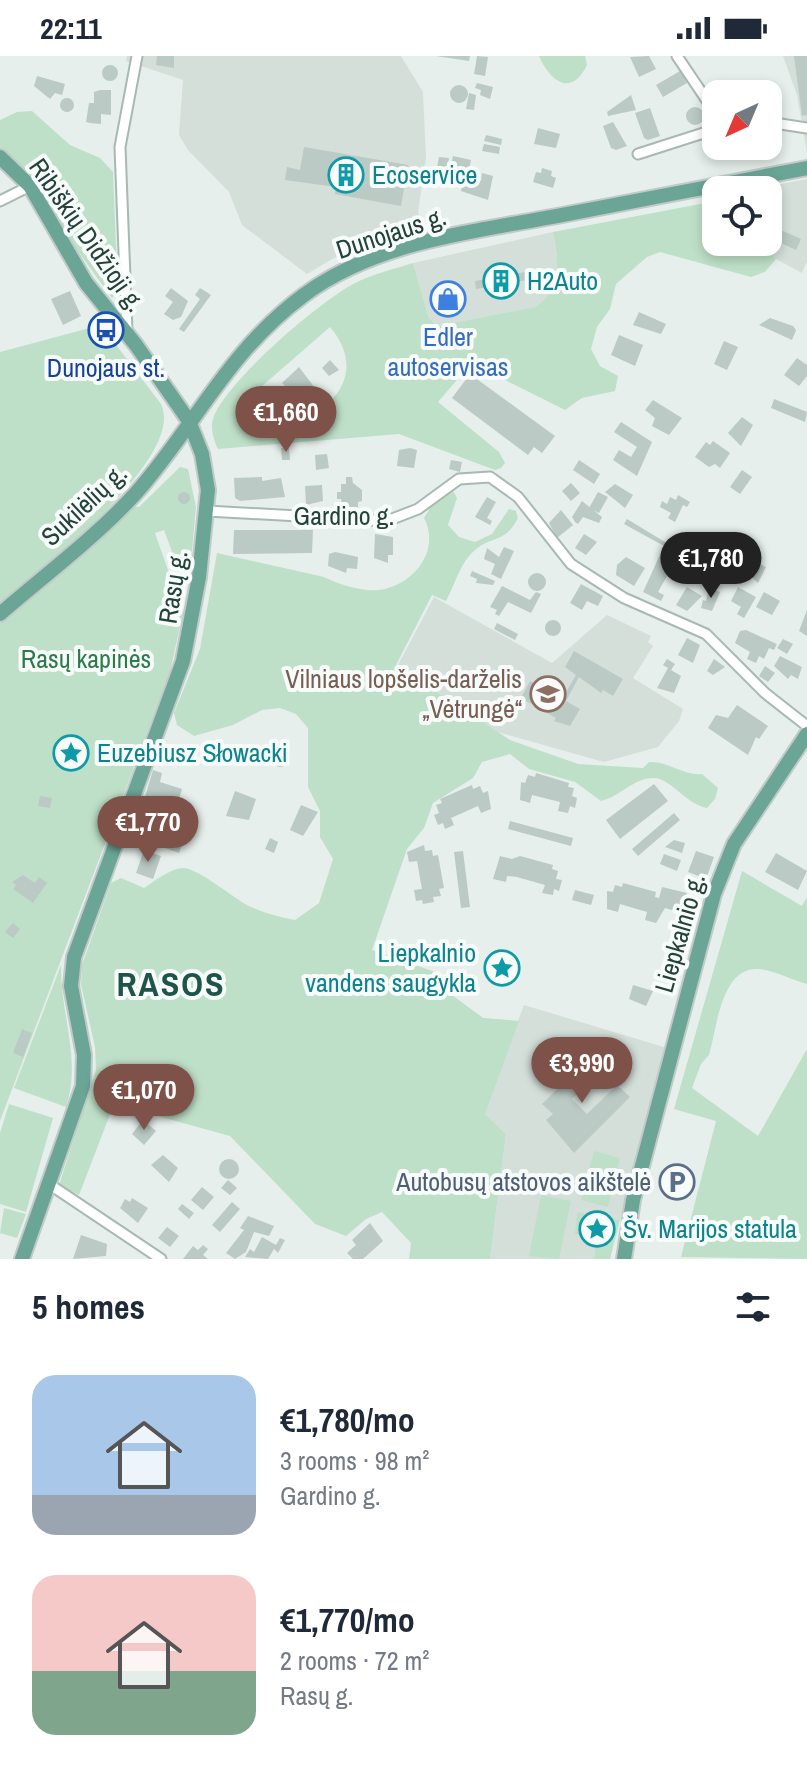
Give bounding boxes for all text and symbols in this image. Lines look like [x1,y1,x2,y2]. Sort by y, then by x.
text: 22:11 [40,8,102,48]
north arrow [702,80,782,160]
map controls [702,80,782,256]
street label: Ribiškių Didžioji g. [21,151,153,319]
building icon: Ecoservice [327,156,365,194]
place label: Ecoservice [372,157,477,192]
button: locate [702,176,782,256]
street label: Dunojaus g. [331,198,450,267]
building icon: H2Auto [482,262,520,300]
place label: H2Auto [527,263,598,298]
shop icon: Edler autoservisas [429,280,467,318]
bus stop icon: Dunojaus st. [87,311,125,349]
place label: Edler autoservisas [388,319,508,384]
place label: Dunojaus st. [47,350,165,385]
pin: €1,660 [221,386,351,454]
text: €1,660 [253,394,319,429]
street label: Sukilėlių g. [33,456,134,553]
street label: Gardino g. [294,498,394,533]
pin: €1,780 [646,532,776,600]
text: €1,780 [678,540,744,575]
street label: Rasų g. [149,548,196,626]
park label: Rasų kapinės [21,641,151,676]
place label: Vilniaus lopšelis-darželis „Vėtrungė“ [285,661,522,726]
school or university icon: Vilniaus lopšelis-darželis „Vėtrungė“ [529,675,567,713]
place icon: Euzebiusz Słowacki [52,734,90,772]
place label: Euzebiusz Słowacki [97,735,288,770]
pin: €1,770 [83,796,213,864]
text: €1,770 [115,804,181,839]
street label: Liepkalnio g. [646,869,713,996]
place label: Liepkalnio vandens saugykla [305,935,476,1000]
place icon: Liepkalnio vandens saugykla [483,949,521,987]
district label: RASOS [116,961,226,1007]
pin: €3,990 [517,1037,647,1105]
text: €3,990 [549,1045,615,1080]
pin: €1,070 [79,1064,209,1132]
text: €1,070 [111,1072,177,1107]
parking icon: Autobusų atstovos aikštelė [658,1163,696,1201]
place label: Autobusų atstovos aikštelė [395,1164,651,1199]
place icon: Šv. Marijos statula [578,1210,616,1248]
place label: Šv. Marijos statula [623,1211,797,1246]
text: 5 homes [32,1284,145,1330]
icon: filters [731,1285,775,1329]
text: €1,780/mo [280,1397,415,1443]
icon: home [96,1407,192,1503]
text: 3 rooms · 98 m² [280,1443,429,1478]
text: Gardino g. [280,1478,381,1513]
text: €1,770/mo [280,1597,415,1643]
icon: home [96,1607,192,1703]
text: 2 rooms · 72 m² [280,1643,429,1678]
text: Rasų g. [280,1678,353,1713]

